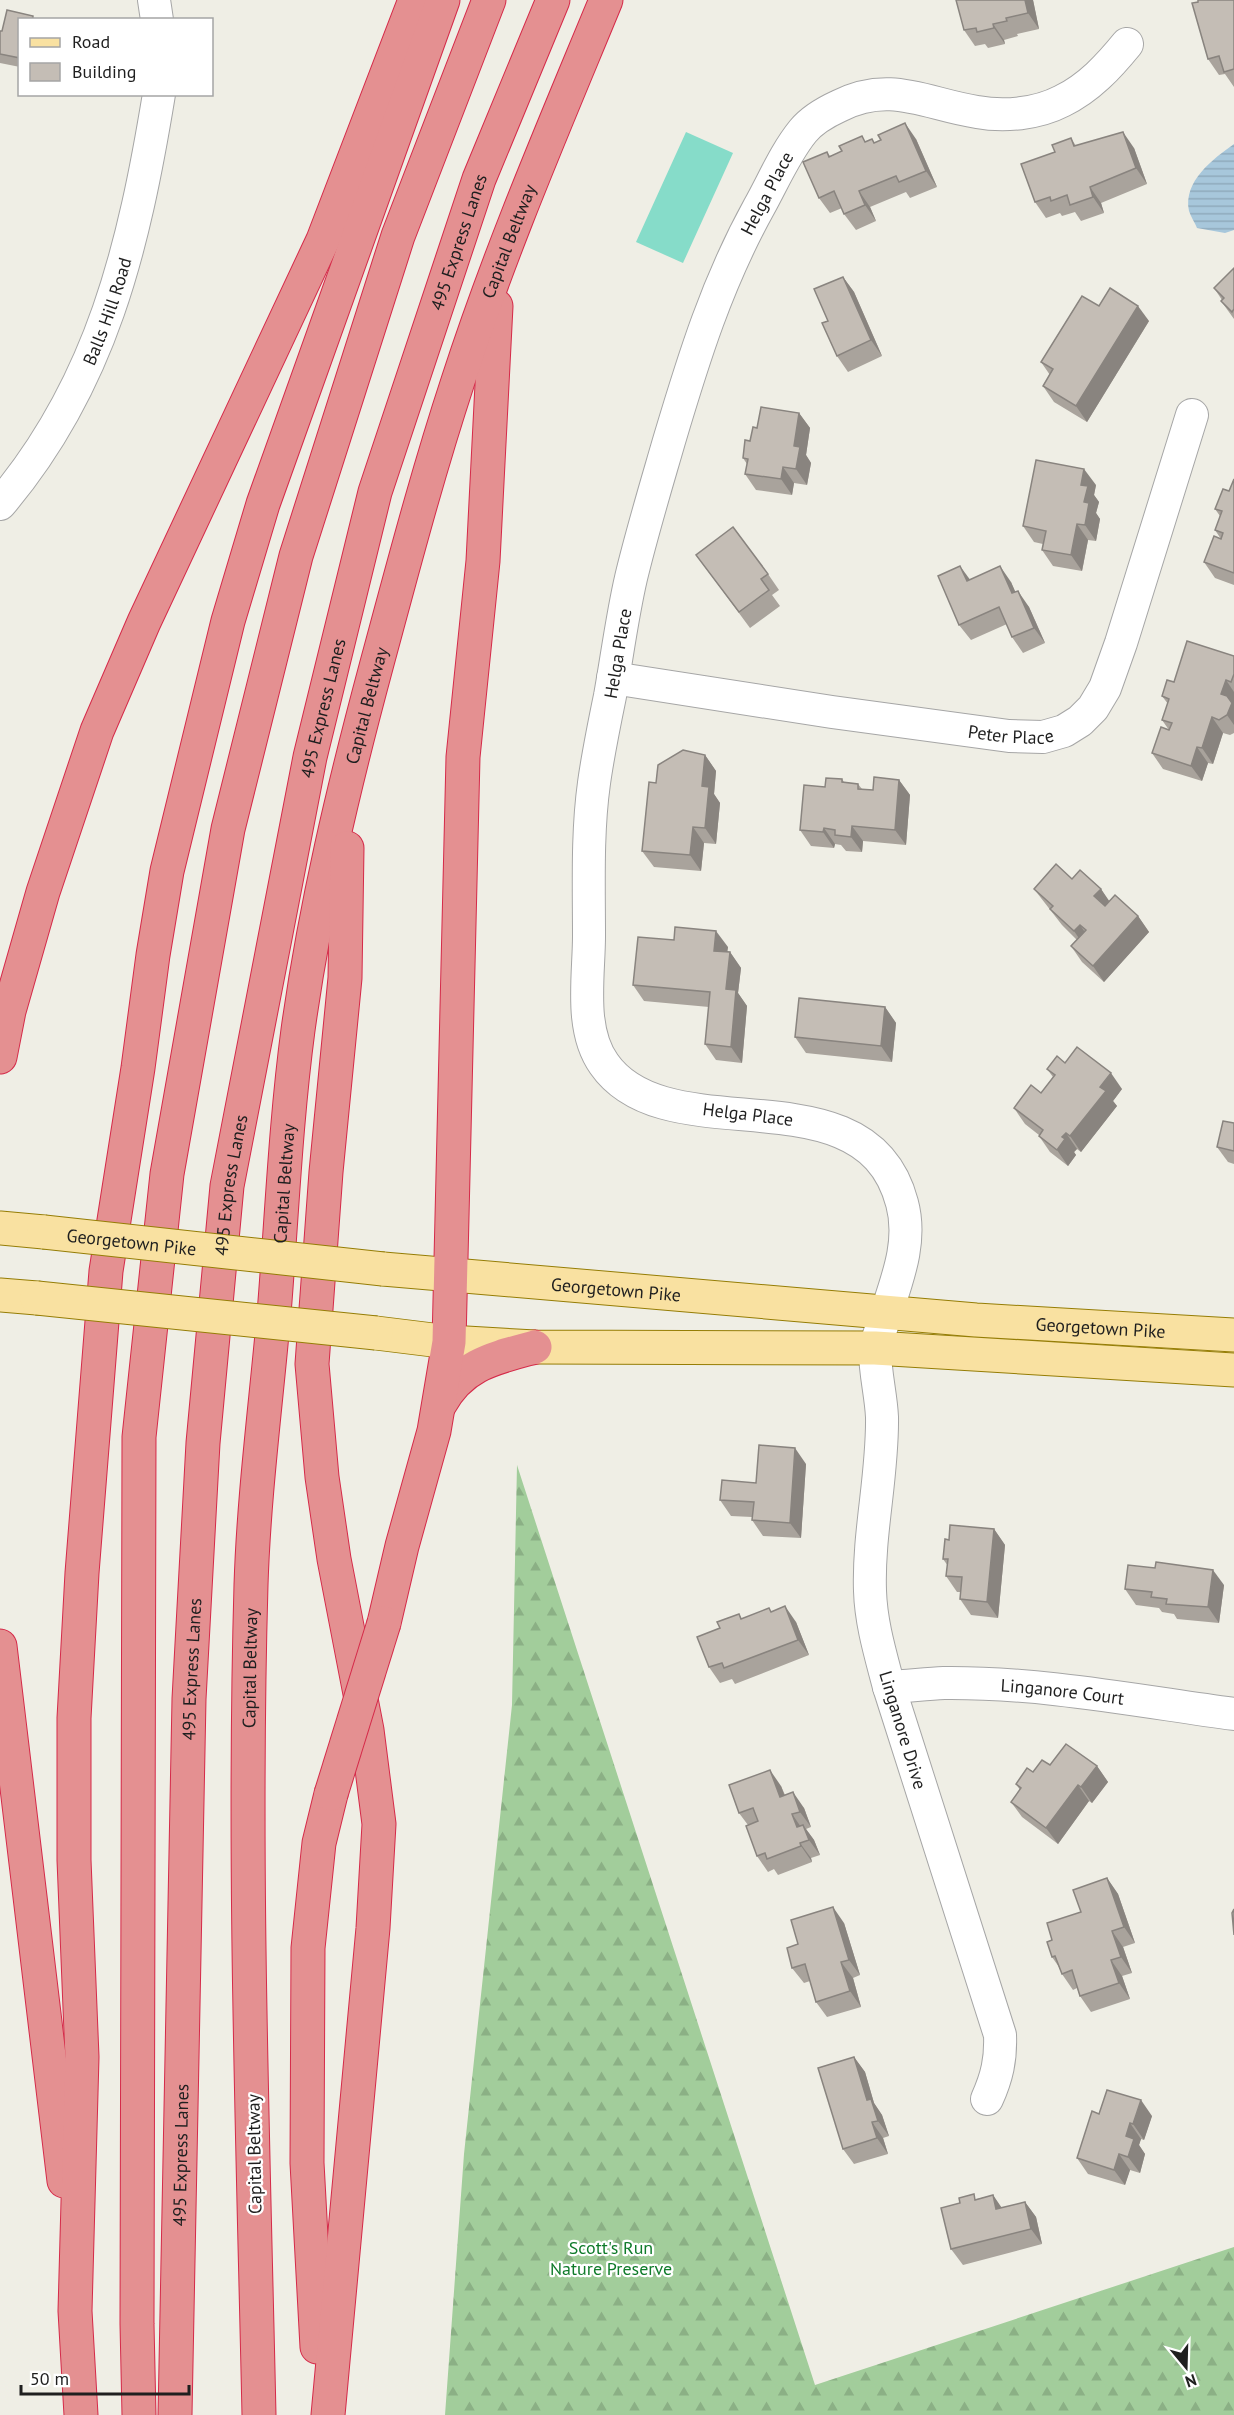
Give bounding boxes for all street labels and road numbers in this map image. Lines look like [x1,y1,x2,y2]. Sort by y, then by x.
street label: Helga Place [735,147,798,239]
street label: 495 Express Lanes [425,170,492,313]
street label: Capital Beltway [476,180,541,301]
street label: Balls Hill Road [77,255,136,369]
street label: Helga Place [598,606,636,700]
street label: 495 Express Lanes [295,636,350,780]
street label: Capital Beltway [340,644,393,766]
street label: Peter Place [967,719,1056,749]
street label: Helga Place [701,1097,795,1131]
street label: 495 Express Lanes [209,1112,252,1257]
street label: Capital Beltway [268,1122,299,1244]
street label: Georgetown Pike [65,1223,197,1260]
street label: Georgetown Pike [550,1272,682,1306]
street label: Georgetown Pike [1035,1312,1166,1343]
street label: 495 Express Lanes [177,1597,206,1741]
street label: Capital Beltway [237,1607,262,1728]
street label: Linganore Drive [874,1668,932,1792]
street label: Linganore Court [1000,1673,1126,1709]
street label: 495 Express Lanes [167,2084,193,2227]
street label: Capital Beltway [241,2093,267,2214]

